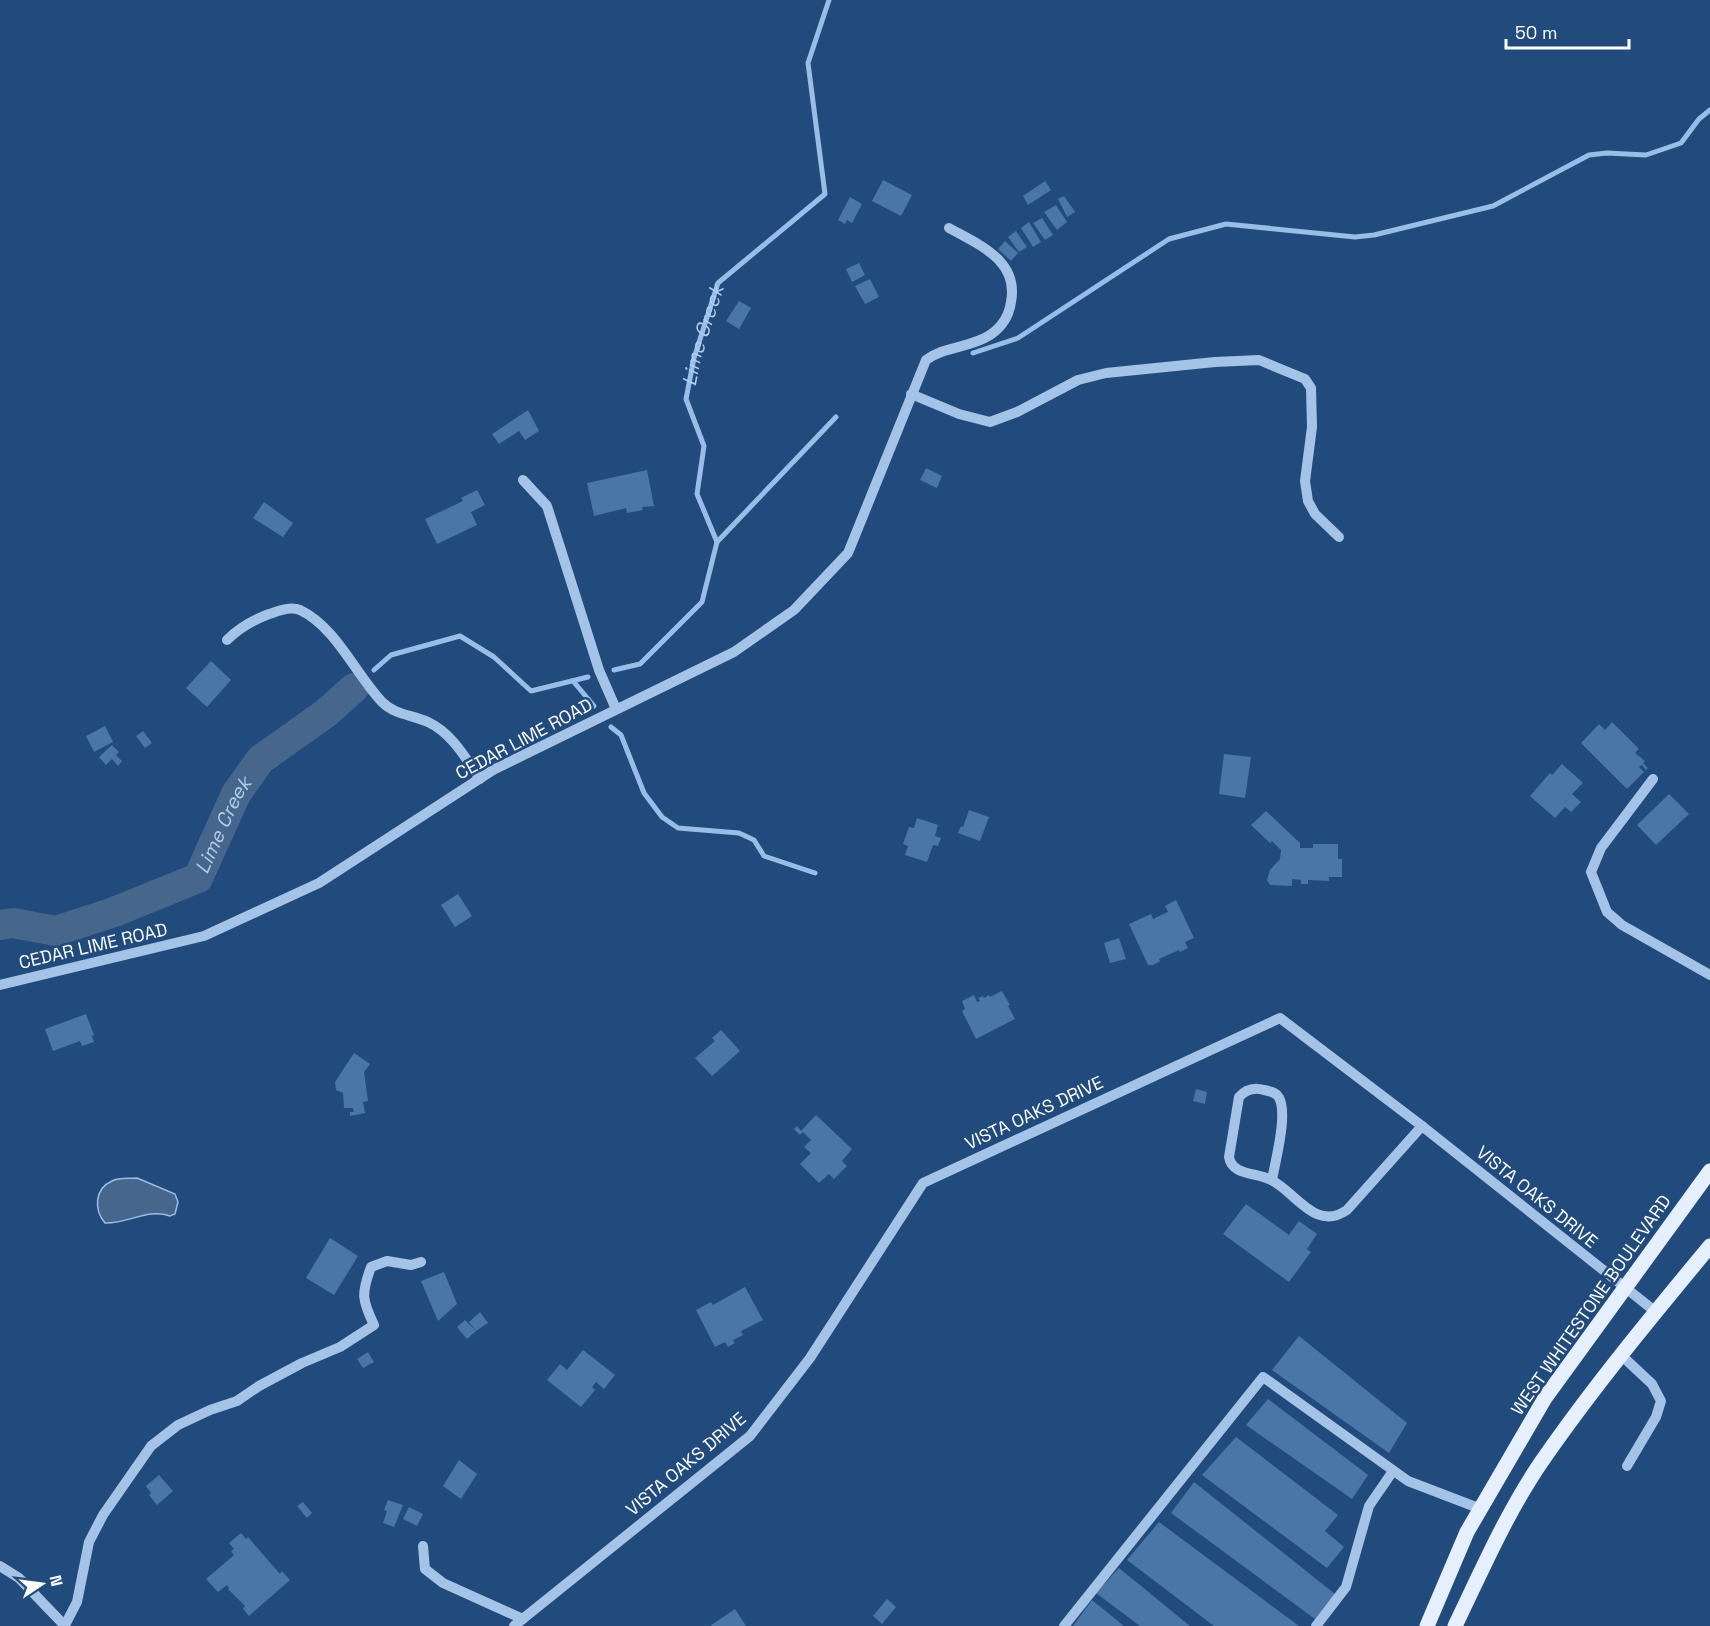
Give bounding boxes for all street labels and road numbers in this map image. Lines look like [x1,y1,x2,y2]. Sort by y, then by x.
street label: CEDAR LIME ROAD [451,693,596,784]
street label: CEDAR LIME ROAD [16,917,169,974]
street label: VISTA OAKS DRIVE [961,1070,1106,1155]
street label: VISTA OAKS DRIVE [1472,1141,1603,1253]
street label: WEST WHITESTONE BOULEVARD [1506,1190,1676,1419]
street label: VISTA OAKS DRIVE [621,1407,750,1521]

